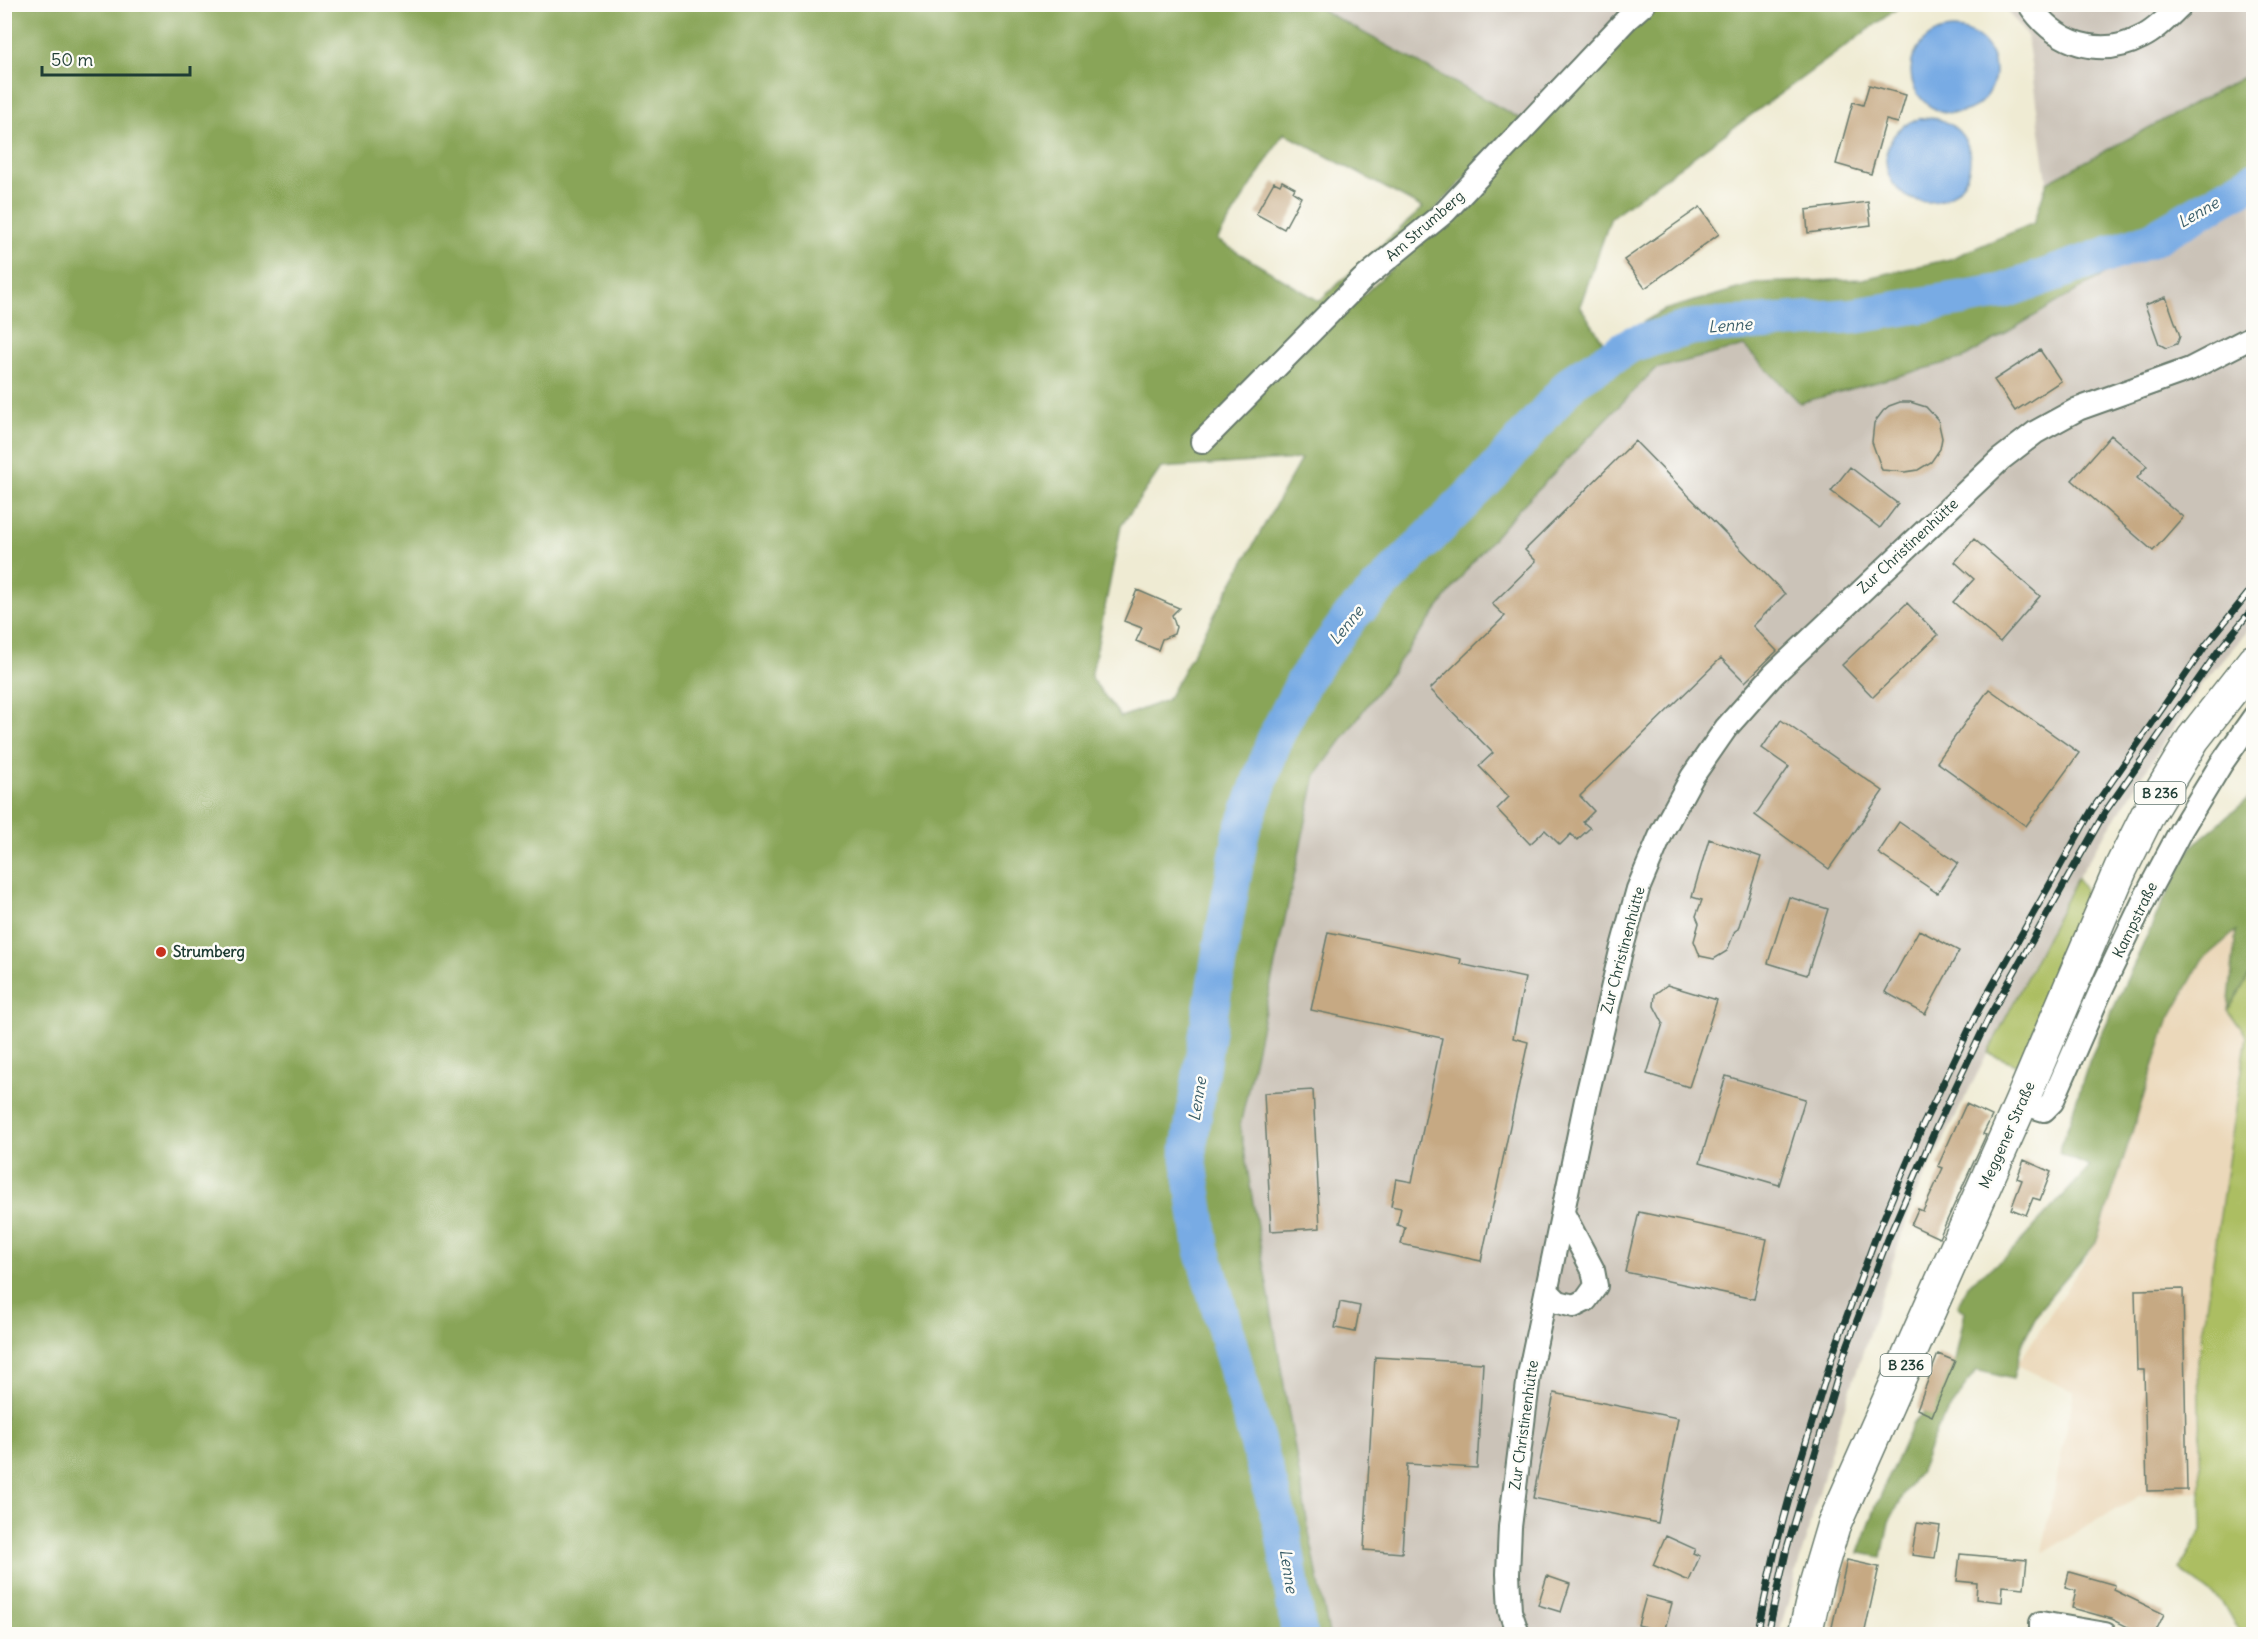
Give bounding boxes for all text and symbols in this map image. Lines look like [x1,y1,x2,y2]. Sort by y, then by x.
scale bar [42,39,190,77]
text: 50 m [51,48,93,71]
street label: Am Strumberg [1381,186,1468,265]
water label: Lenne [2174,192,2223,232]
water label: Lenne [1707,313,1754,337]
street label: Zur Christinenhütte [1853,494,1962,597]
water label: Lenne [1324,601,1368,648]
road number: B 236 [2134,782,2186,804]
street label: Kampstraße [2108,879,2161,961]
street label: Zur Christinenhütte [1596,884,1649,1015]
place label: Strumberg [173,942,245,962]
marker: Strumberg [154,945,168,959]
water label: Lenne [1184,1074,1211,1122]
street label: Meggener Straße [1974,1078,2039,1191]
road number: B 236 [1880,1354,1932,1376]
street label: Zur Christinenhütte [1505,1359,1542,1491]
water label: Lenne [1276,1548,1303,1596]

